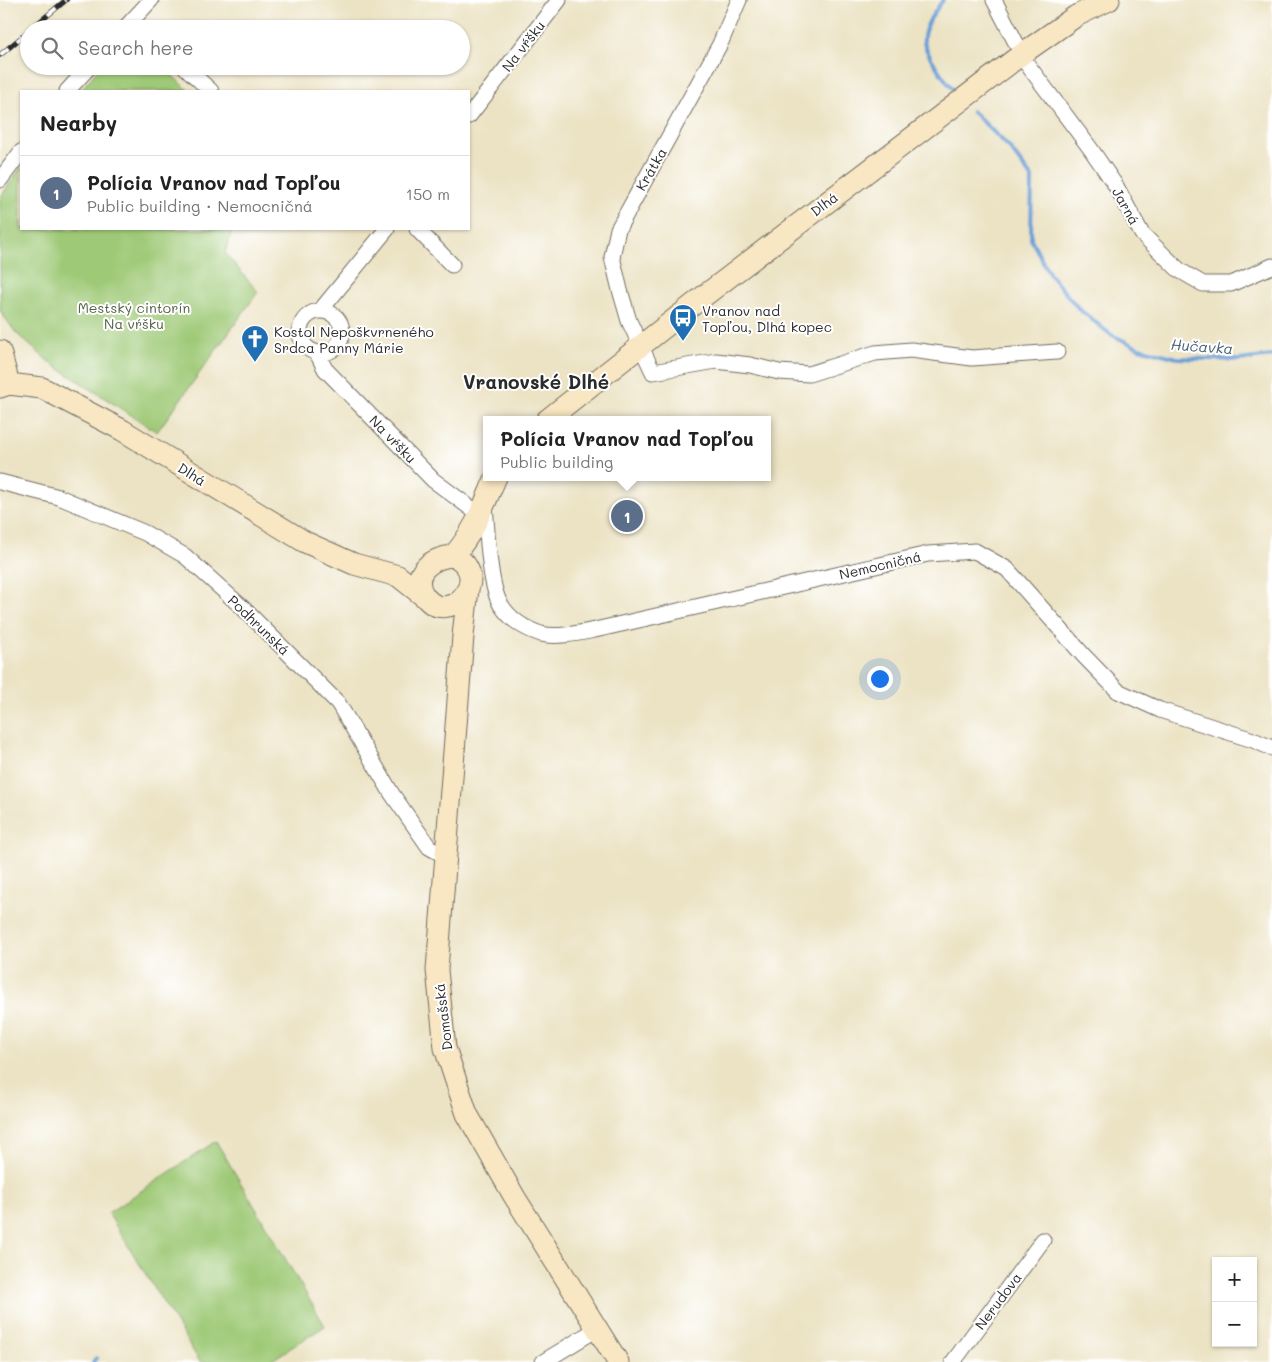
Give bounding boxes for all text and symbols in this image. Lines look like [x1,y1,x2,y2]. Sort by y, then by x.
street label: Na vŕšku [497,17,549,75]
search box [20,20,470,75]
icon: search [38,34,66,62]
text: Search here [78,35,194,60]
text: Nearby [40,109,117,136]
street label: Krátka [631,144,671,194]
text: Polícia Vranov nad Topľou [87,170,341,195]
text: 1 [52,183,60,204]
text: 150 m [406,183,450,204]
street label: Jarná [1108,184,1144,228]
street label: Dlhá [806,187,842,221]
text: Public building · Nemocničná [87,195,313,216]
park label: Mestský cintorín Na vŕšku [78,298,190,333]
place label: Vranov nad Topľou, Dlhá kopec [702,301,832,336]
bus stop icon: Vranov nad Topľou, Dlhá kopec [668,303,698,342]
place label: Kostol Nepoškvrneného Srdca Panny Márie [274,322,434,357]
church icon: Kostol Nepoškvrneného Srdca Panny Márie [240,324,270,363]
water label: Hučavka [1170,334,1234,358]
district label: Vranovské Dlhé [463,369,609,394]
street label: Na vŕšku [365,411,421,467]
popup [483,416,771,481]
text: Polícia Vranov nad Topľou [500,426,754,451]
text: Public building [500,451,613,472]
street label: Dlhá [174,458,210,490]
pin: 1 [611,497,643,535]
street label: Nemocničná [837,546,923,584]
street label: Podhrunská [224,591,294,659]
your location [867,666,893,692]
street label: Domašská [429,982,457,1052]
map controls [1212,1257,1257,1347]
button: + [1212,1257,1257,1302]
street label: Nerudova [970,1269,1026,1333]
button: − [1212,1302,1257,1347]

